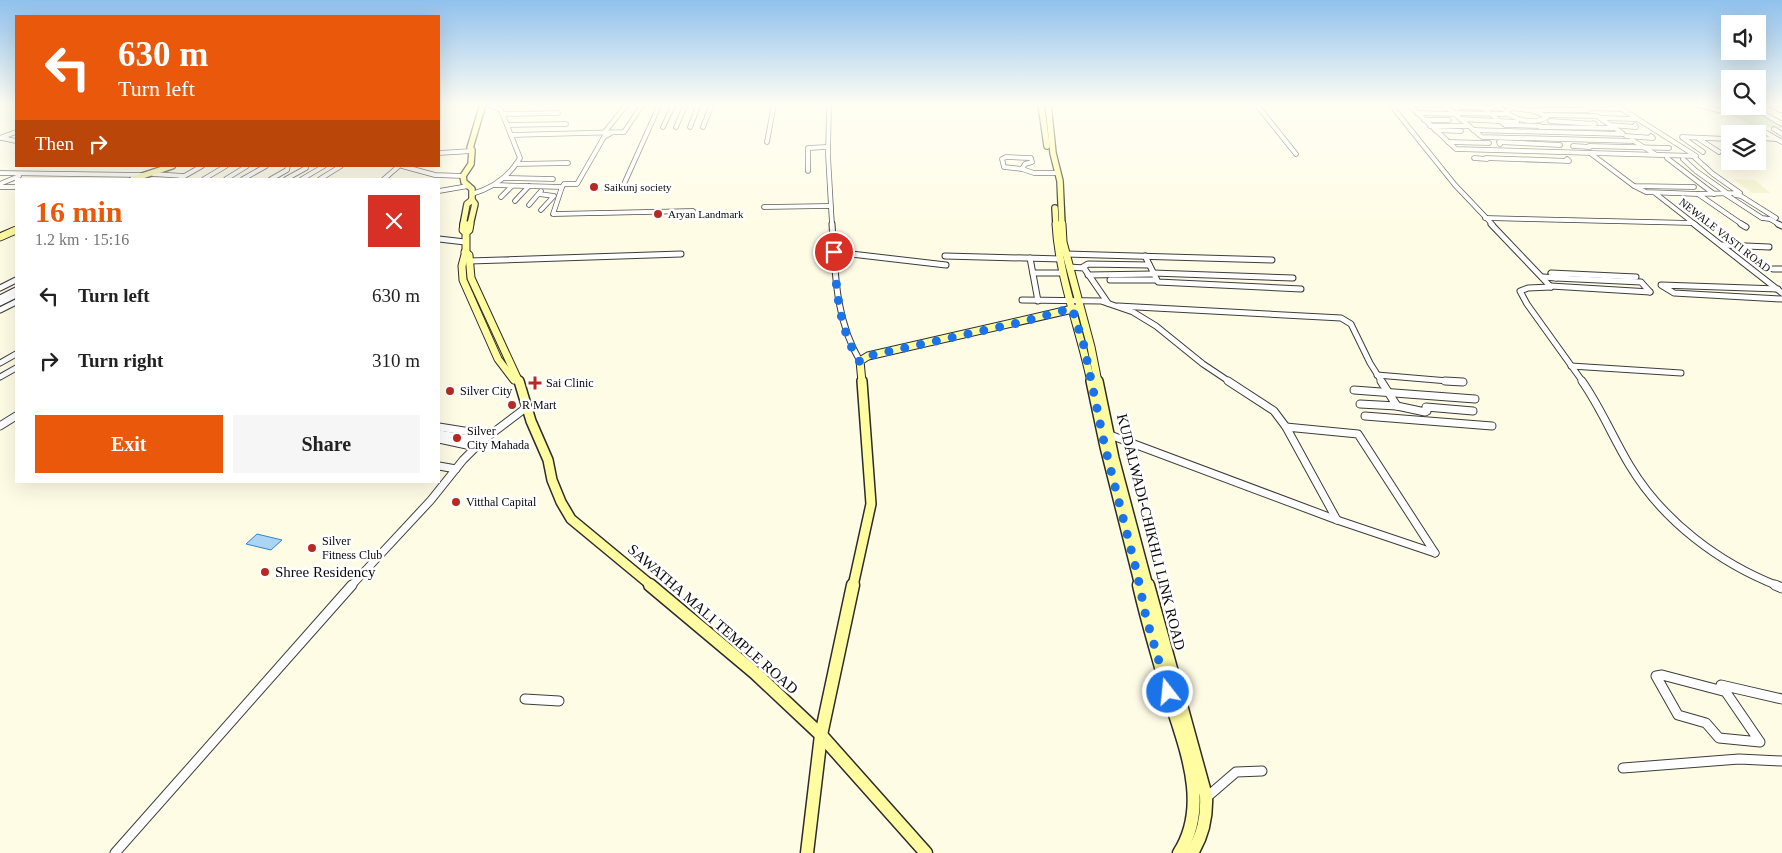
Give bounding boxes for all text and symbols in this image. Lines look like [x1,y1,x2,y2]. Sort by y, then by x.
map controls [1721,15,1766,170]
button: sound [1721,15,1766,60]
icon: left [35,35,100,100]
text: 630 m [118,35,208,74]
button: search [1721,70,1766,115]
text: Turn left [118,76,195,101]
button: layers [1721,125,1766,170]
icon: right [84,130,112,158]
text: Then [35,133,74,154]
marker: Saikunj society [588,181,600,193]
place label: Saikunj society [604,181,672,193]
text: 16 min [35,195,123,228]
button: close [368,195,420,247]
street label: NEWALE VASTI ROAD [1677,196,1773,274]
marker: Aryan Landmark [652,208,664,220]
place label: Aryan Landmark [668,208,744,220]
text: 1.2 km · 15:16 [35,231,129,248]
pin [813,231,855,273]
icon: arrive [820,238,848,266]
icon: left [35,282,63,310]
text: Turn left [78,285,150,306]
text: 630 m [372,285,420,306]
icon: right [35,347,63,375]
text: Turn right [78,350,163,371]
text: 310 m [372,350,420,371]
marker: Sai Clinic [528,376,542,390]
place label: Sai Clinic [546,376,594,390]
place label: Silver City [460,384,512,398]
marker: Silver City [444,385,456,397]
place label: R Mart [522,398,557,412]
marker: R Mart [506,399,518,411]
street label: KUDALWADI-CHIKHLI LINK ROAD [1114,412,1188,652]
button: Exit [35,415,223,473]
button: Share [233,415,420,473]
place label: Silver City Mahada [467,424,530,452]
marker: Silver City Mahada [451,432,463,444]
place label: Vitthal Capital [466,495,537,509]
marker: Vitthal Capital [450,496,462,508]
place label: Silver Fitness Club [322,534,382,562]
street label: SAWATHA MALI TEMPLE ROAD [625,541,801,697]
marker: Silver Fitness Club [306,542,318,554]
place label: Shree Residency [275,564,376,580]
marker: Shree Residency [259,566,271,578]
position arrow [1141,665,1193,717]

